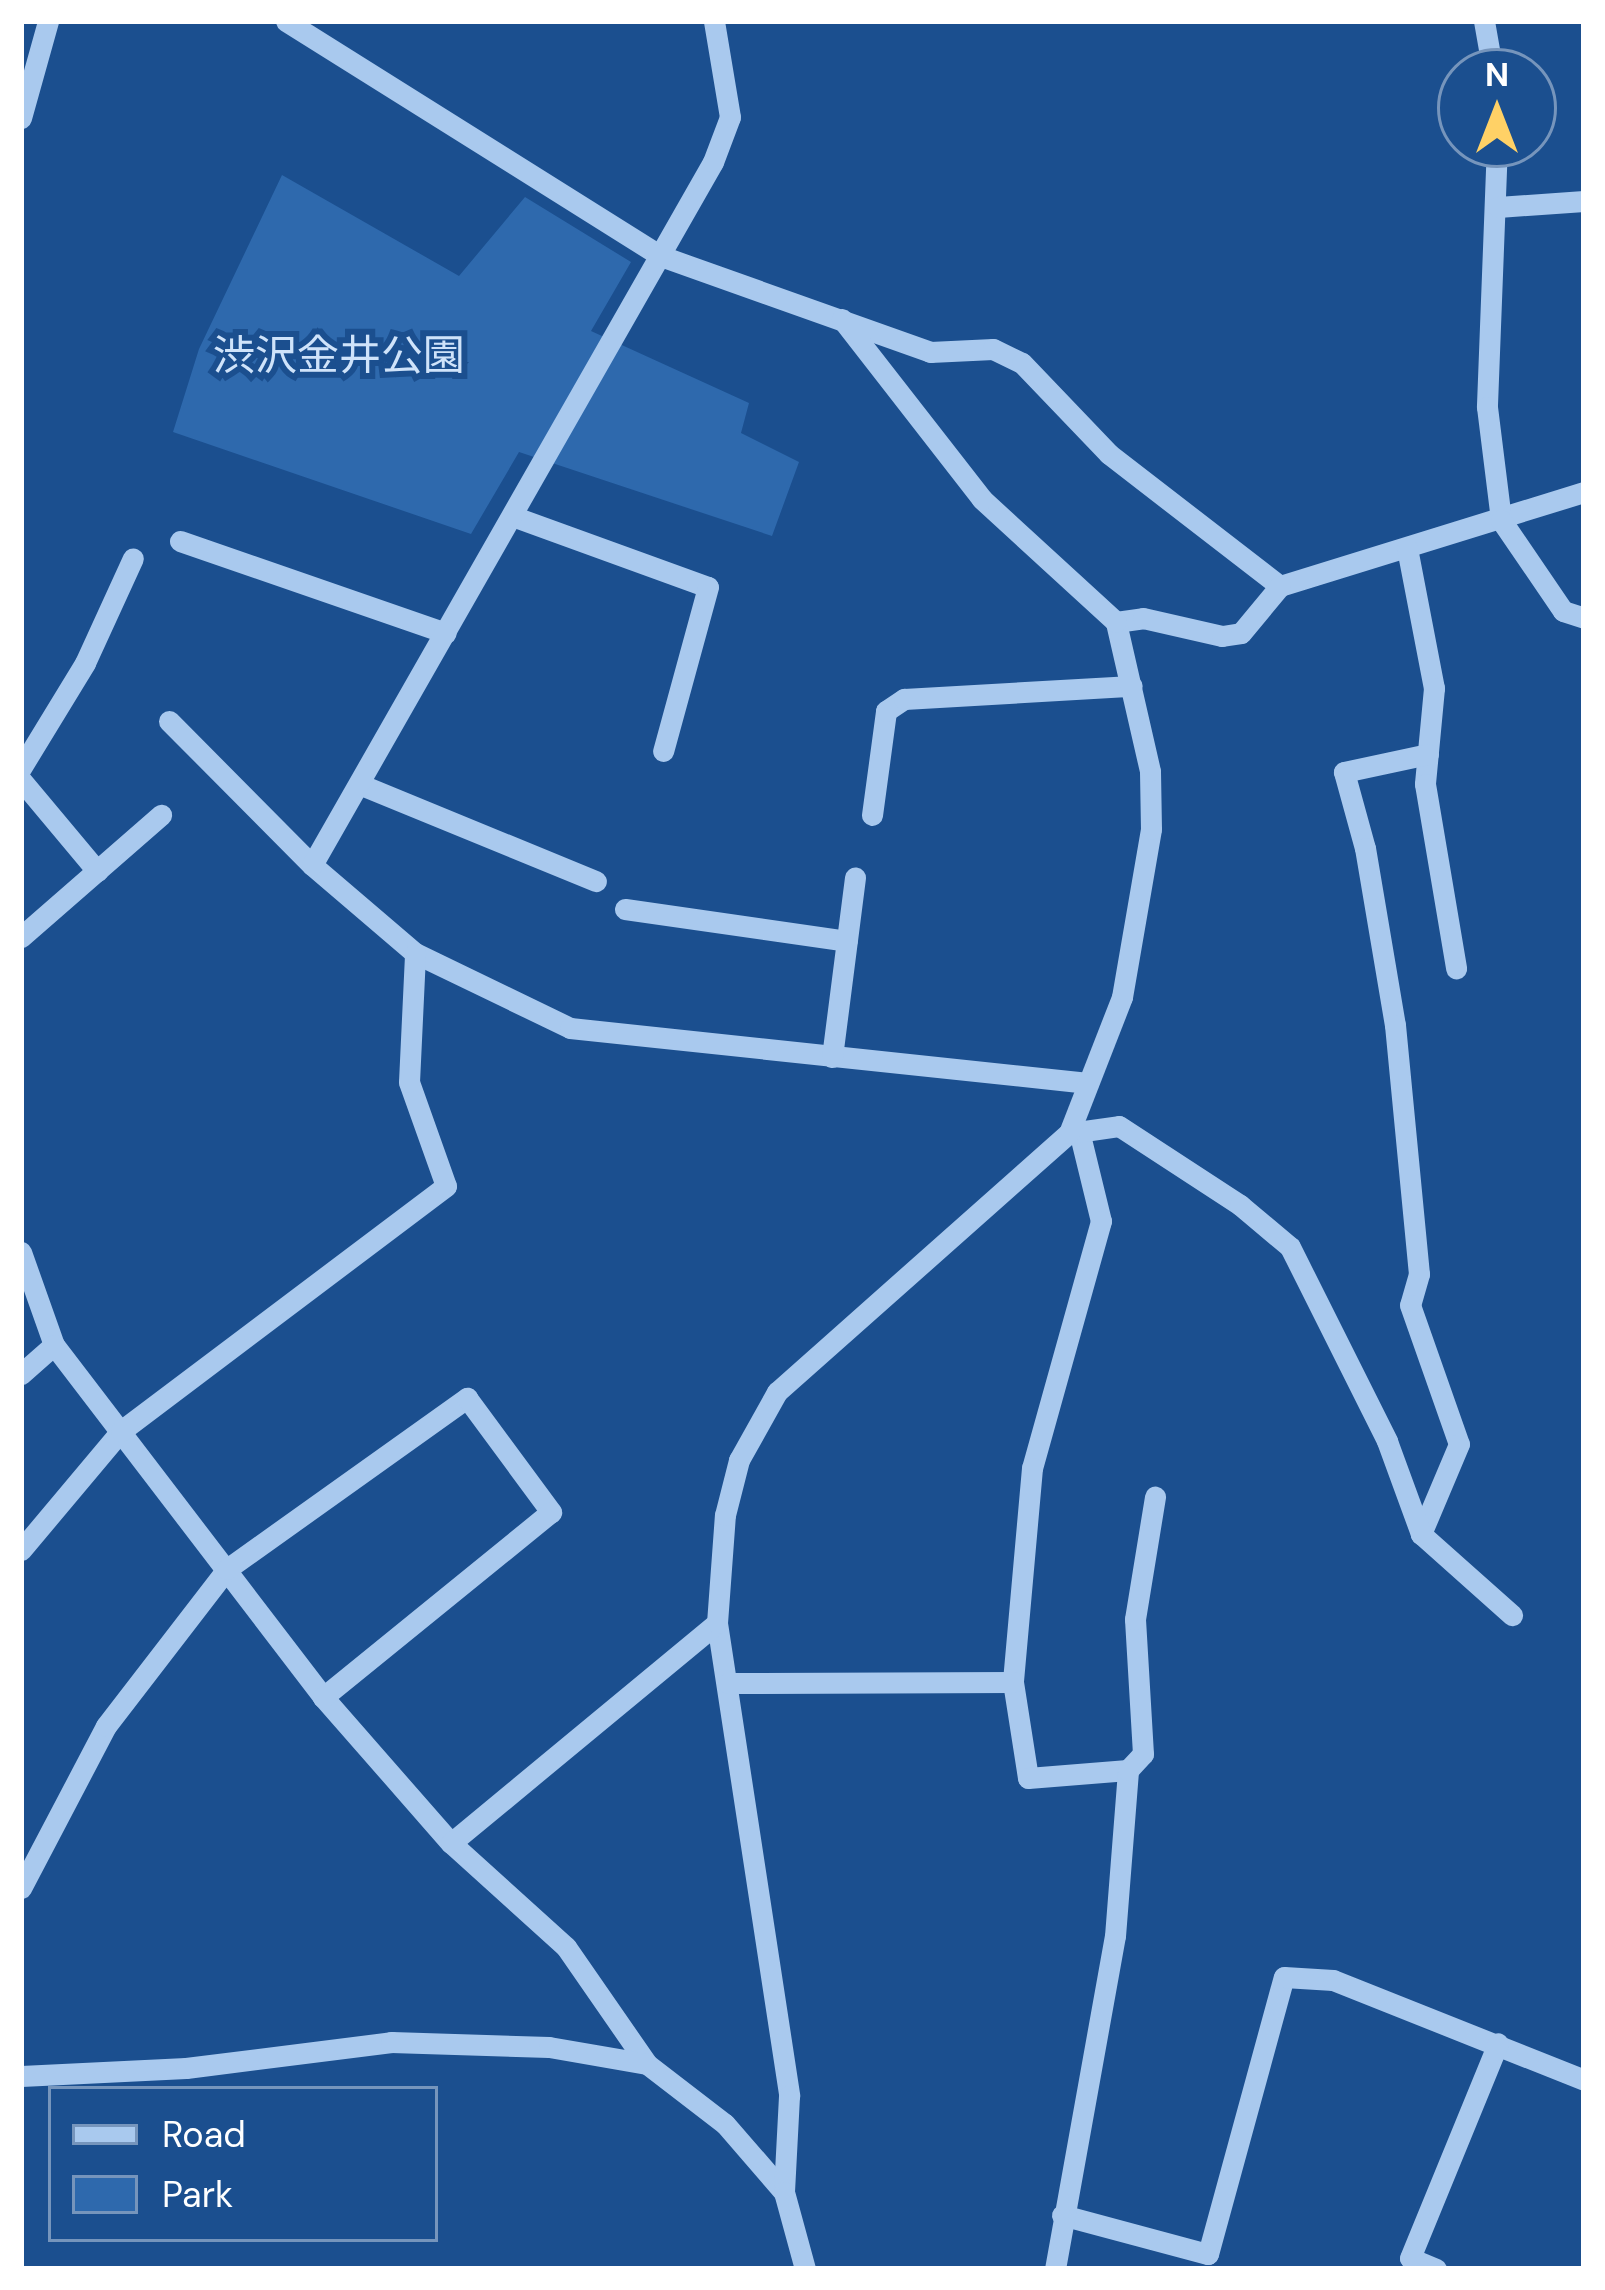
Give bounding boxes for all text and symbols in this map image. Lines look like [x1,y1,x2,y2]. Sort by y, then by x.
north arrow [1437,48,1557,168]
text: N [1485,53,1509,96]
park label: 渋沢金井公園 [213,331,465,381]
legend [48,2086,438,2242]
text: Road [162,2111,246,2158]
text: Park [162,2171,233,2218]

